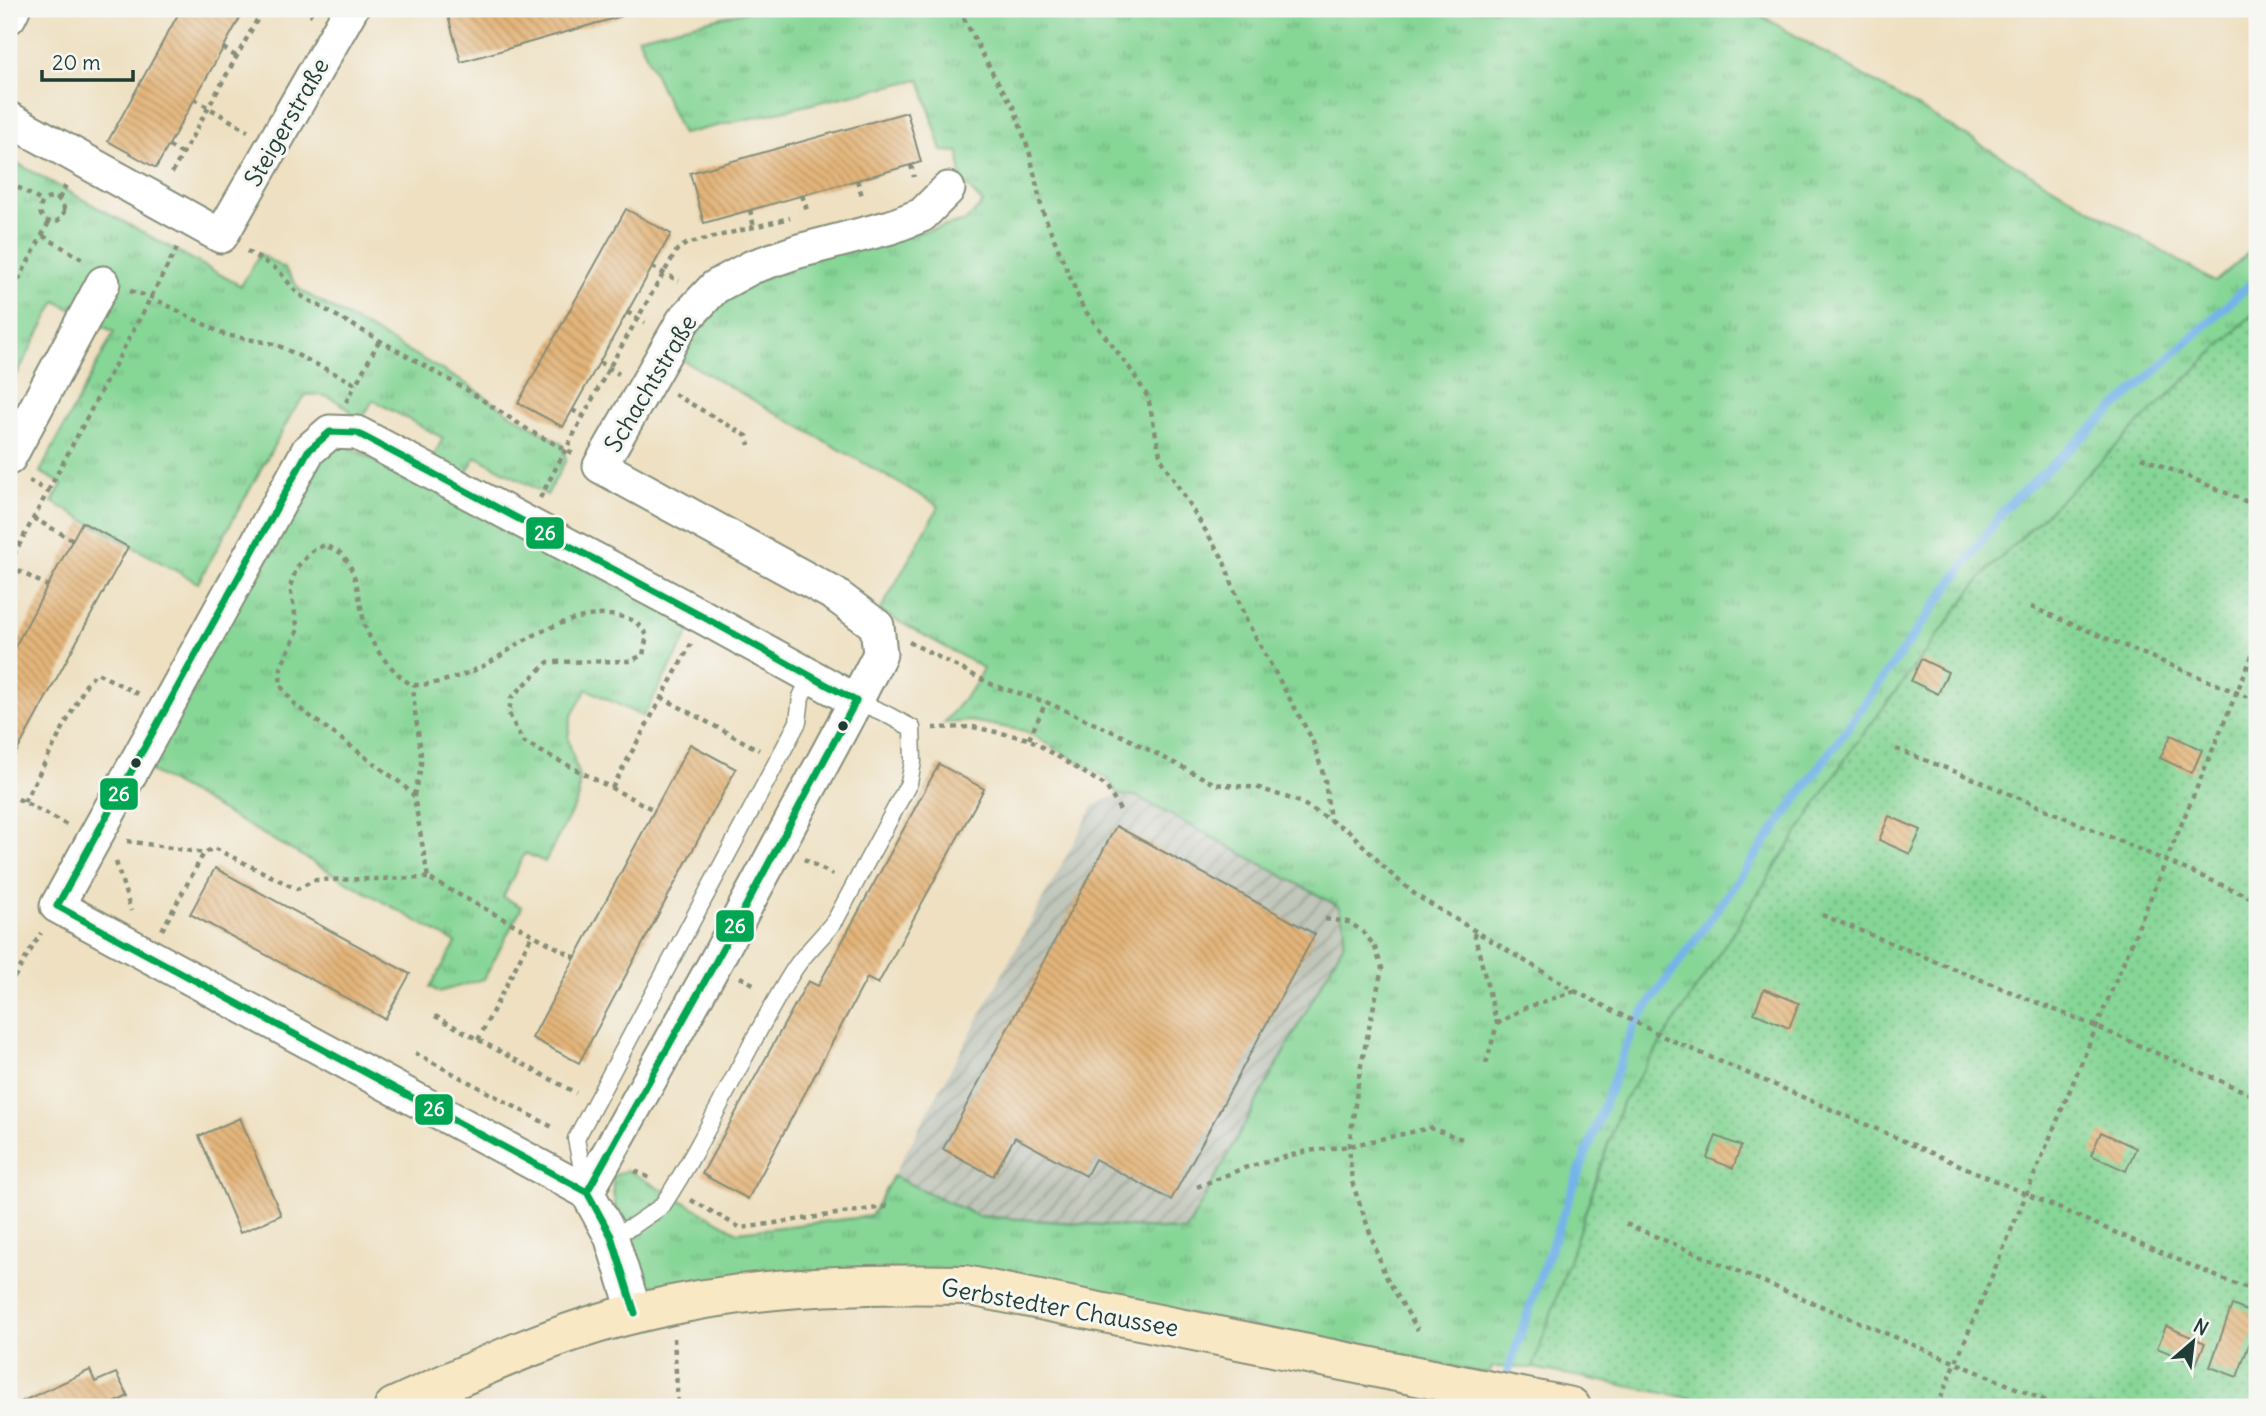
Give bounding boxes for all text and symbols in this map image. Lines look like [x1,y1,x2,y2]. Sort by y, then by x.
scale bar [42,38,133,82]
text: 20 m [52,49,101,76]
street label: Steigerstraße [237,52,335,192]
street label: Schachtstraße [597,309,703,457]
line badge: 26 [525,516,565,550]
text: 26 [534,521,556,545]
unlabelled marker [836,719,850,733]
unlabelled marker [129,756,143,770]
line badge: 26 [99,777,139,811]
text: 26 [108,782,130,806]
line badge: 26 [715,909,755,943]
text: 26 [724,914,746,938]
line badge: 26 [414,1093,454,1126]
text: 26 [423,1097,445,1121]
street label: Gerbstedter Chaussee [939,1271,1181,1343]
north arrow [2158,1308,2228,1378]
text: N [2190,1313,2212,1341]

